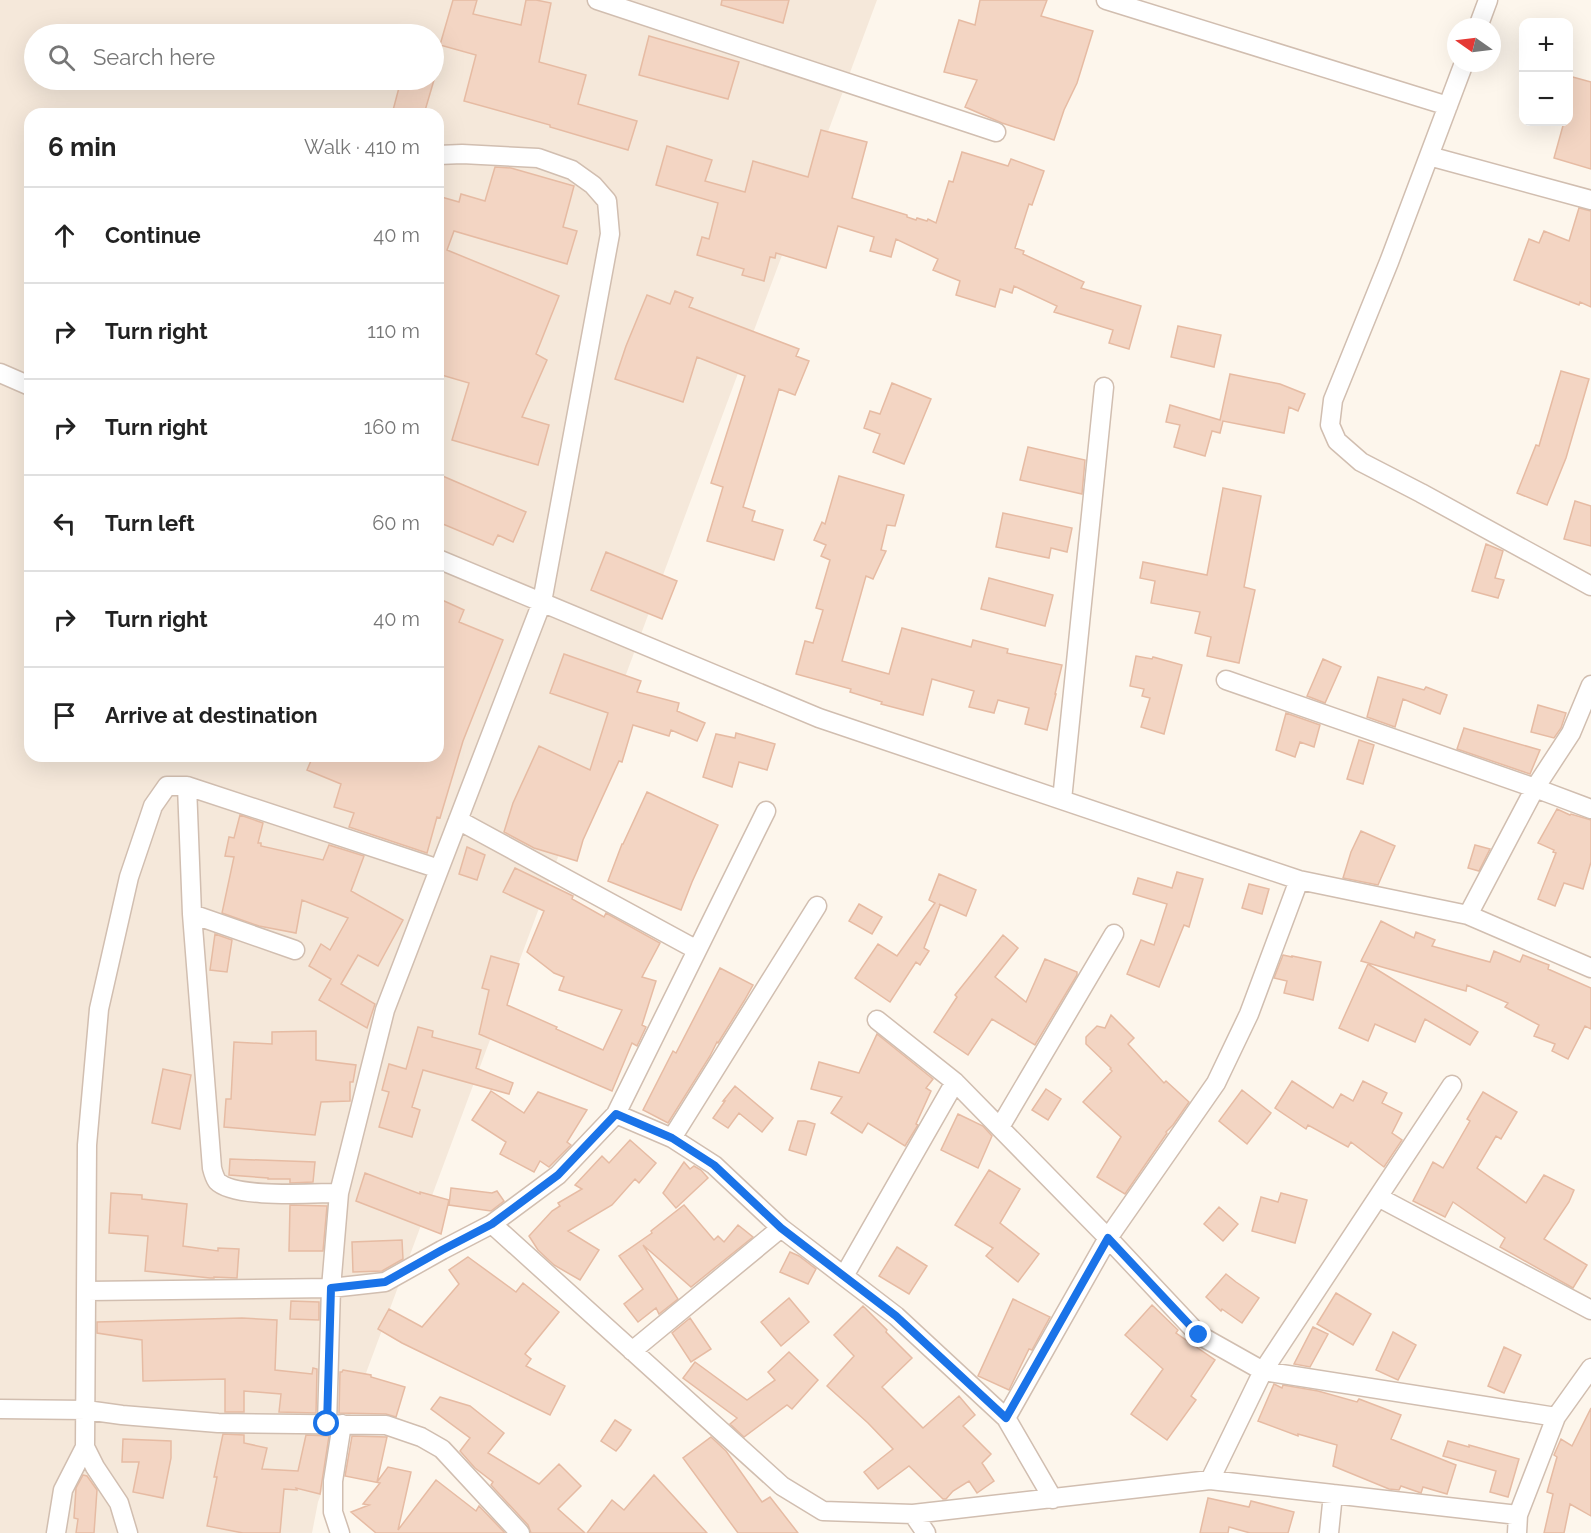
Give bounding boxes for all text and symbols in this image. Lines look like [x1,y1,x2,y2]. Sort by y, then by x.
north arrow [1447,18,1501,72]
map controls [1519,18,1573,126]
button: + [1519,18,1573,72]
search box [24,24,444,90]
icon: search [45,41,78,74]
text: Search here [93,44,215,70]
button: − [1519,72,1573,126]
text: 6 min [48,132,117,162]
text: Walk · 410 m [304,135,420,159]
icon: ahead [48,219,81,252]
text: Continue [105,222,201,248]
text: 40 m [373,223,420,247]
icon: right [48,315,81,348]
text: Turn right [105,318,208,344]
text: 110 m [367,319,420,343]
icon: right [48,411,81,444]
text: Turn right [105,414,208,440]
text: 160 m [364,415,420,439]
icon: left [48,507,81,540]
text: Turn left [105,510,195,536]
text: 60 m [372,511,420,535]
icon: right [48,603,81,636]
text: Turn right [105,606,208,632]
text: 40 m [373,607,420,631]
icon: arrive [48,699,81,732]
text: Arrive at destination [105,702,318,728]
route end [1185,1321,1211,1347]
route start [313,1410,339,1436]

